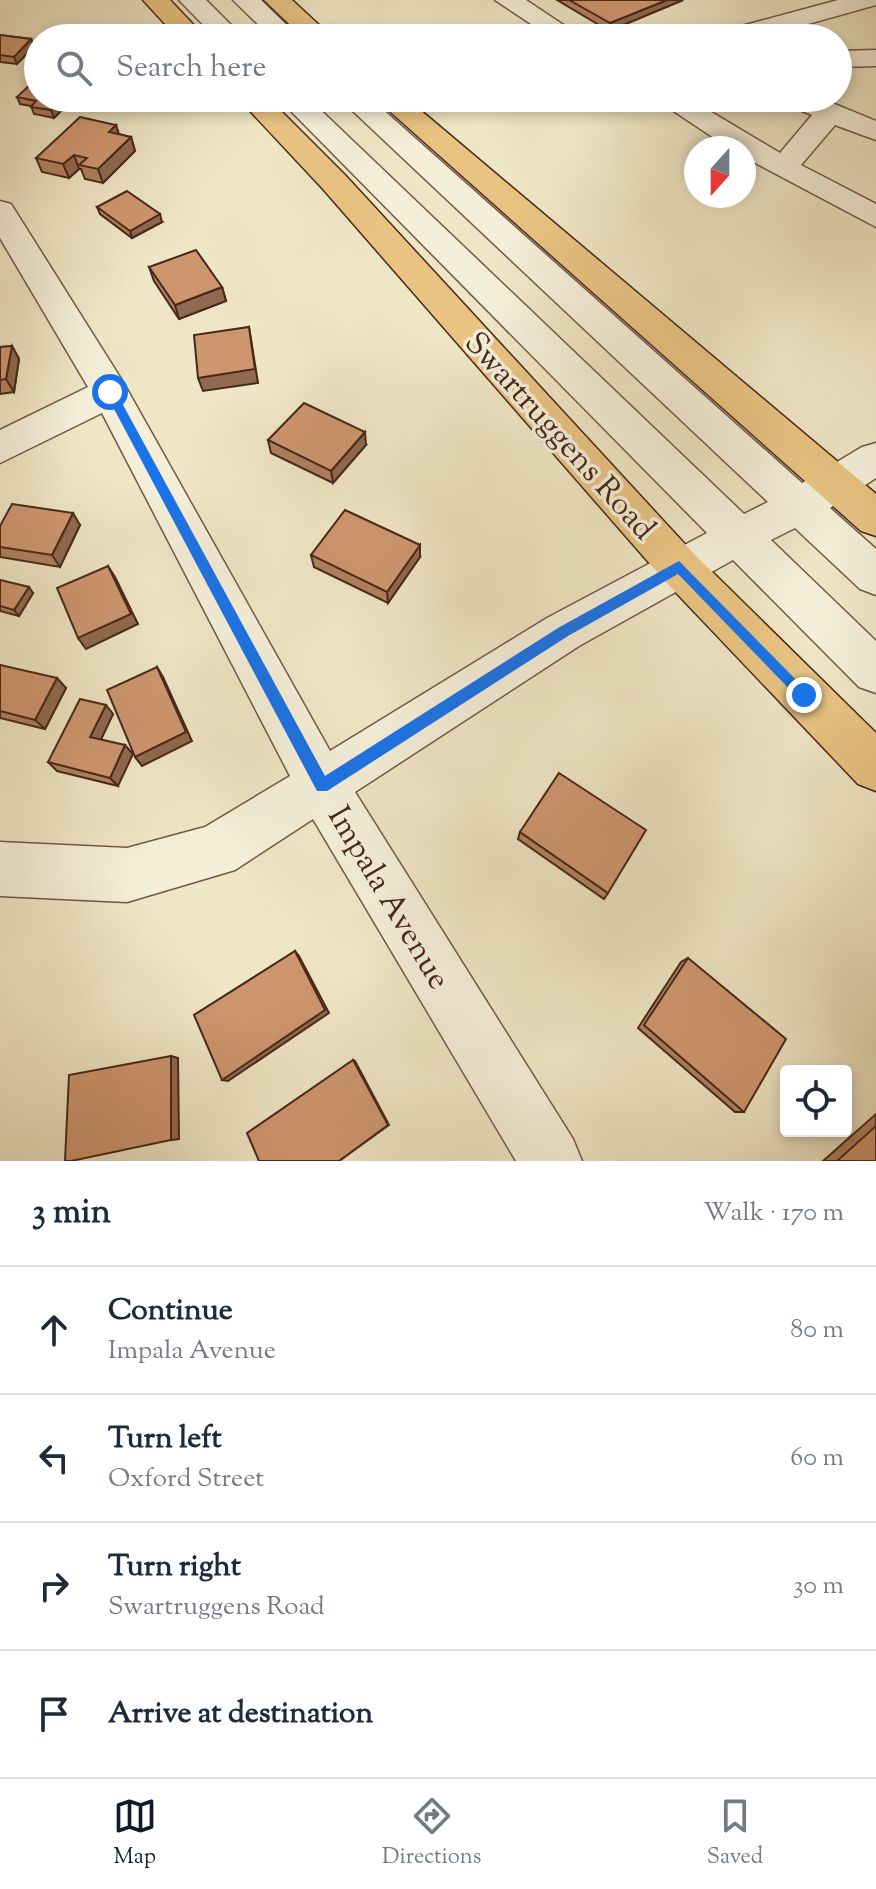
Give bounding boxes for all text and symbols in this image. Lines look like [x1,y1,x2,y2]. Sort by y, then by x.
search box [24,24,852,112]
icon: search [52,46,96,90]
text: Search here [116,47,266,90]
north arrow [684,136,756,208]
street label: Swartruggens Road [452,322,665,552]
route start [92,374,128,410]
route end [786,677,822,713]
street label: Impala Avenue [315,798,460,999]
map controls [780,1065,852,1137]
button: locate [780,1065,852,1137]
text: 3 min [32,1189,111,1238]
text: Walk · 170 m [703,1195,844,1232]
text: Continue [108,1290,233,1333]
icon: ahead [32,1308,76,1352]
text: 80 m [790,1312,844,1349]
text: Impala Avenue [108,1333,276,1370]
text: Turn left [108,1418,222,1461]
icon: left [32,1436,76,1480]
text: 60 m [790,1440,844,1477]
text: Oxford Street [108,1461,264,1498]
text: Turn right [108,1546,241,1589]
icon: right [32,1564,76,1608]
text: 30 m [793,1568,844,1605]
text: Swartruggens Road [108,1589,325,1626]
icon: arrive [32,1692,76,1736]
text: Arrive at destination [108,1693,373,1736]
tab: Map [113,1794,157,1874]
tab: Directions [382,1794,481,1874]
tab: Saved [707,1794,763,1874]

